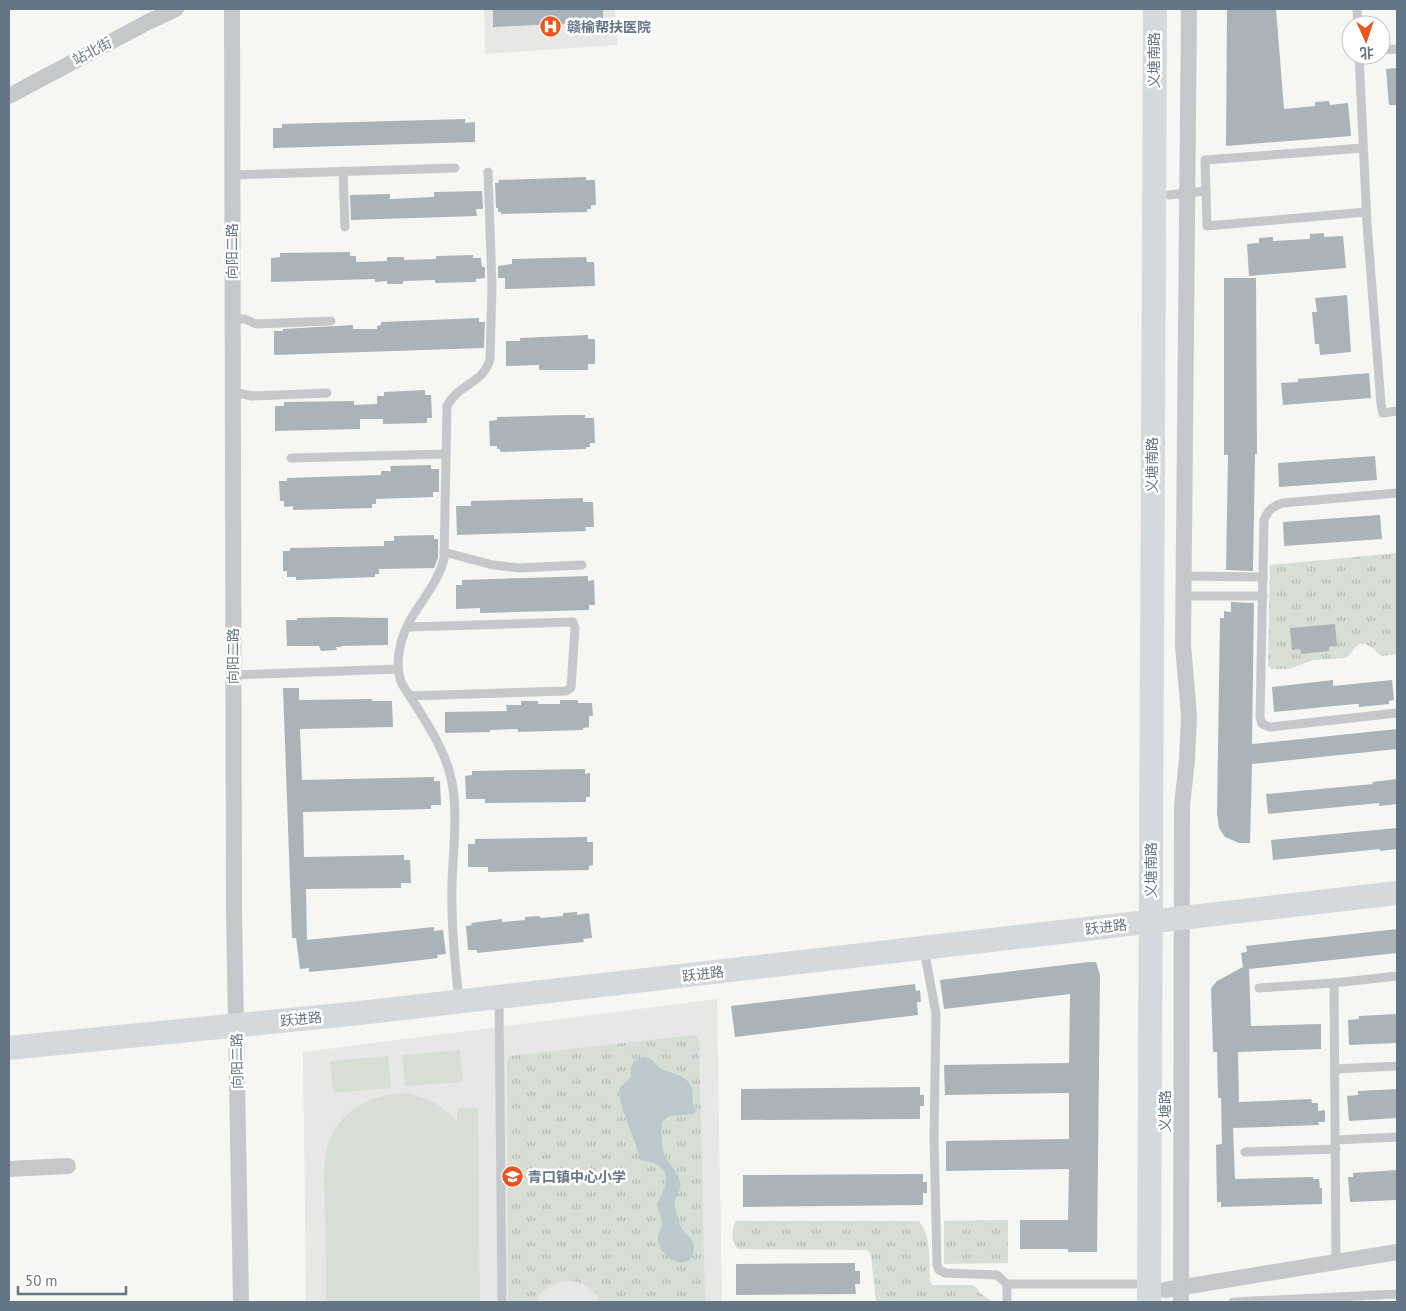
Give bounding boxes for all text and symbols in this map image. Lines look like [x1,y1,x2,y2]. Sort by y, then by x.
hospital icon: 赣榆帮扶医院 [539,15,563,39]
north arrow [1341,15,1391,65]
place label: 赣榆帮扶医院 [567,18,651,36]
street label: 义塘南路 [1145,32,1163,88]
street label: 站北街 [69,33,115,69]
text: 北 [1359,44,1374,62]
street label: 向阳二路 [223,223,241,279]
street label: 义塘南路 [1143,437,1161,493]
street label: 向阳二路 [224,628,242,684]
street label: 义塘南路 [1142,842,1160,898]
street label: 跃进路 [1084,916,1128,938]
street label: 跃进路 [681,963,725,985]
street label: 跃进路 [279,1008,323,1030]
street label: 向阳二路 [228,1033,246,1089]
street label: 义塘路 [1156,1090,1174,1132]
school or university icon: 青口镇中心小学 [500,1165,524,1189]
place label: 青口镇中心小学 [528,1168,626,1186]
scale bar [18,1264,125,1296]
text: 50 m [25,1271,58,1290]

